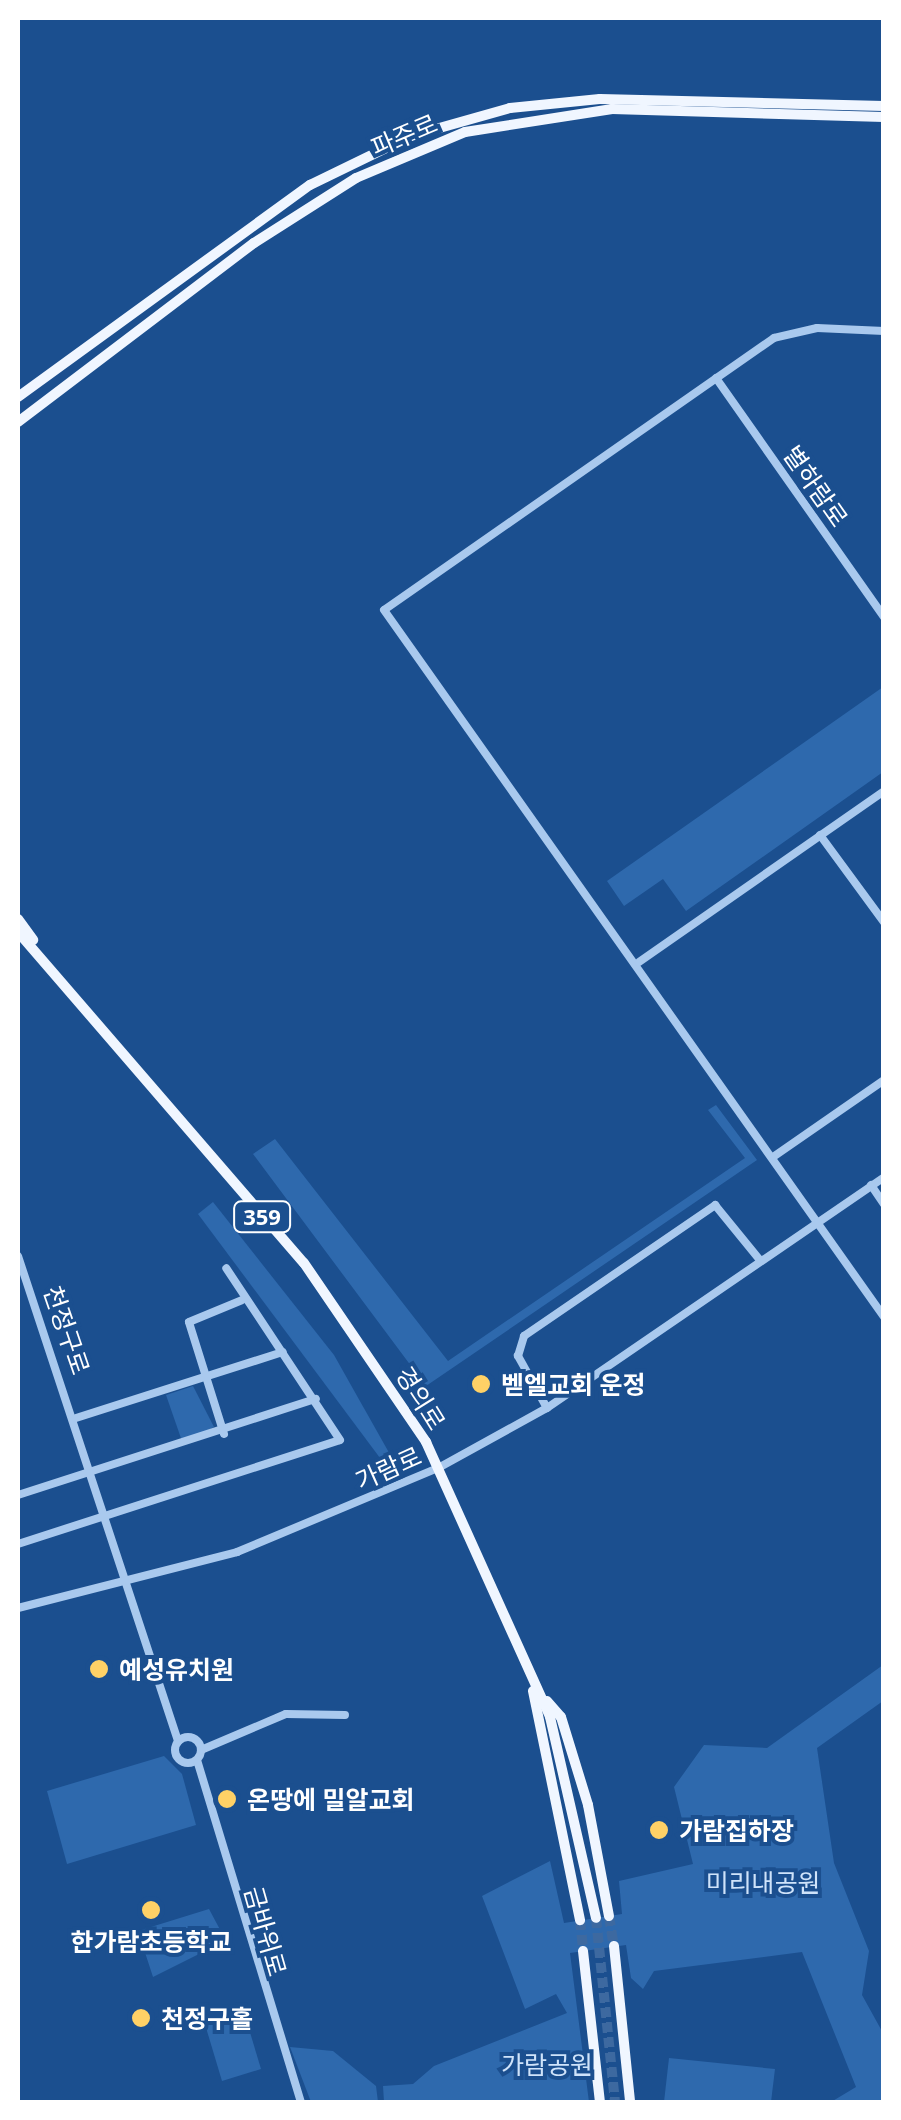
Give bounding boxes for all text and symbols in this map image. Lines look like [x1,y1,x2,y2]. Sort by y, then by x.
street label: 파주로 [366,108,442,162]
street label: 별하람로 [777,440,855,532]
road number: 359 [232,1200,292,1234]
street label: 천정구로 [38,1282,96,1378]
street label: 경의로 [390,1361,452,1435]
place label: 벧엘교회 운정 [501,1369,645,1399]
marker: 벧엘교회 운정 [470,1373,492,1395]
street label: 가람로 [350,1440,426,1496]
place label: 예성유치원 [119,1654,234,1684]
marker: 예성유치원 [88,1658,110,1680]
place label: 온땅에 밀알교회 [247,1784,414,1814]
marker: 온땅에 밀알교회 [216,1788,238,1810]
place label: 가람집하장 [679,1815,794,1845]
marker: 가람집하장 [648,1819,670,1841]
park label: 미리내공원 [706,1867,820,1897]
street label: 금바위로 [239,1883,293,1979]
marker: 한가람초등학교 [140,1899,162,1921]
place label: 한가람초등학교 [71,1926,231,1956]
place label: 천정구홀 [161,2003,253,2033]
marker: 천정구홀 [130,2007,152,2029]
park label: 가람공원 [501,2049,593,2079]

